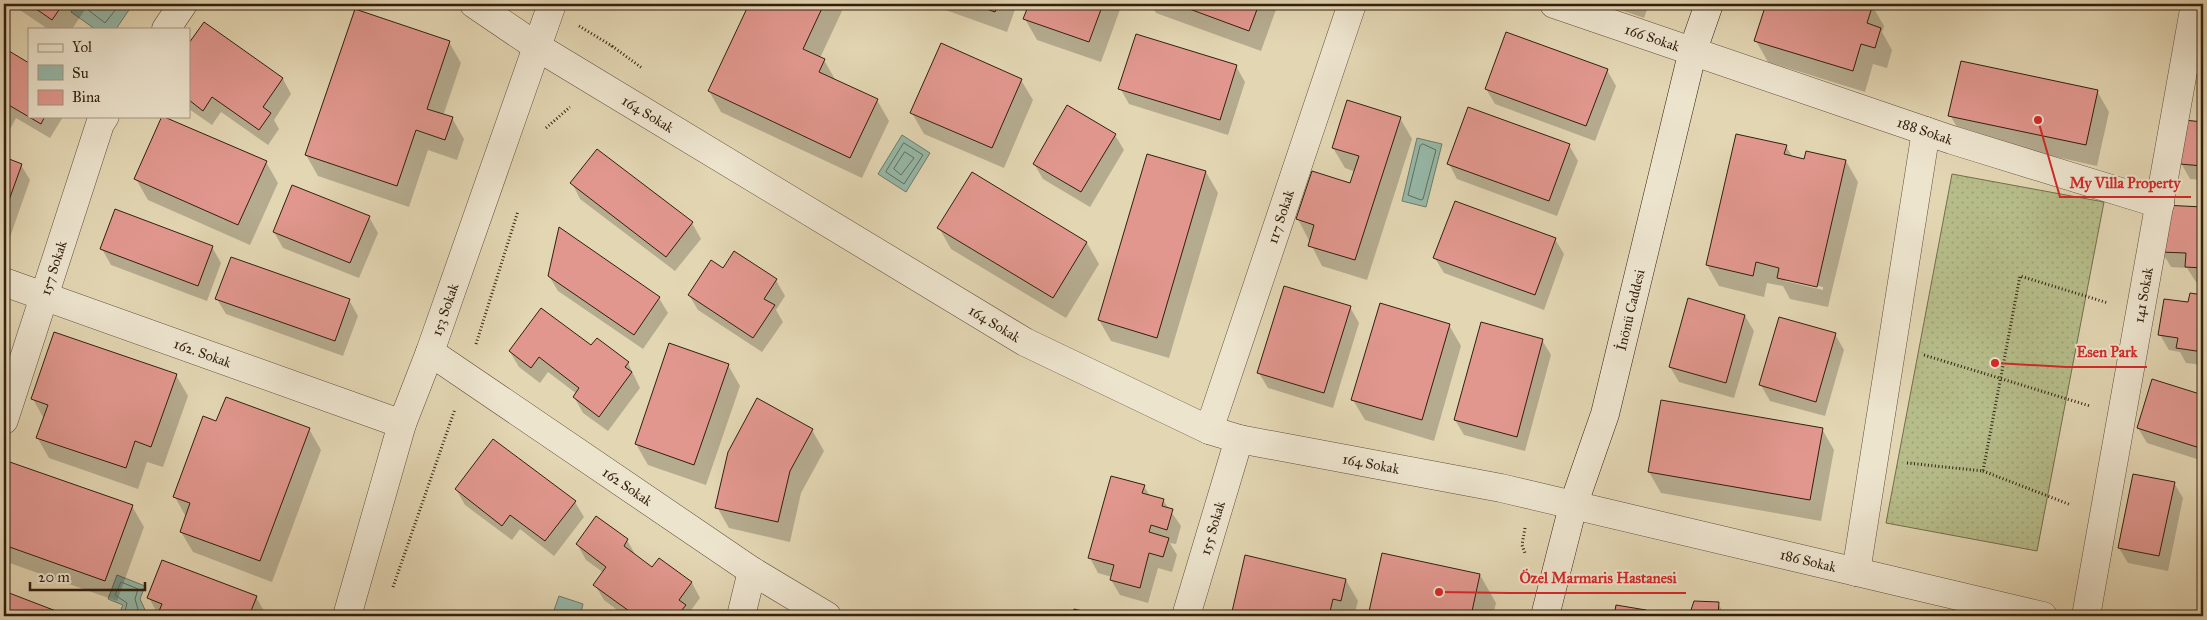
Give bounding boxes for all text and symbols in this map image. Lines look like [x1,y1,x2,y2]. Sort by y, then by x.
street label: 166 Sokak [1623,21,1682,56]
legend [28,28,190,118]
text: Yol [72,38,93,56]
text: Su [72,64,89,82]
text: Bina [72,88,101,106]
street label: 164 Sokak [619,92,677,137]
street label: 188 Sokak [1895,114,1955,149]
callout: My Villa Property [2060,167,2191,197]
text: My Villa Property [2069,174,2181,193]
street label: 117 Sokak [1264,187,1298,246]
street label: 157 Sokak [37,238,71,297]
street label: 141 Sokak [2130,266,2157,324]
street label: İnönü Caddesi [1612,268,1649,352]
street label: 153 Sokak [428,281,463,338]
street label: 164 Sokak [965,302,1024,346]
street label: 162. Sokak [171,335,234,372]
callout: Esen Park [2066,337,2147,367]
text: Esen Park [2077,343,2138,361]
street label: 164 Sokak [1341,451,1401,478]
street label: 162 Sokak [599,464,656,510]
street label: 155 Sokak [1197,498,1229,557]
street label: 186 Sokak [1778,546,1838,576]
scale bar [30,560,145,592]
callout: Özel Marmaris Hastanesi [1509,563,1686,593]
text: 20 m [38,568,70,586]
text: Özel Marmaris Hastanesi [1519,568,1677,587]

